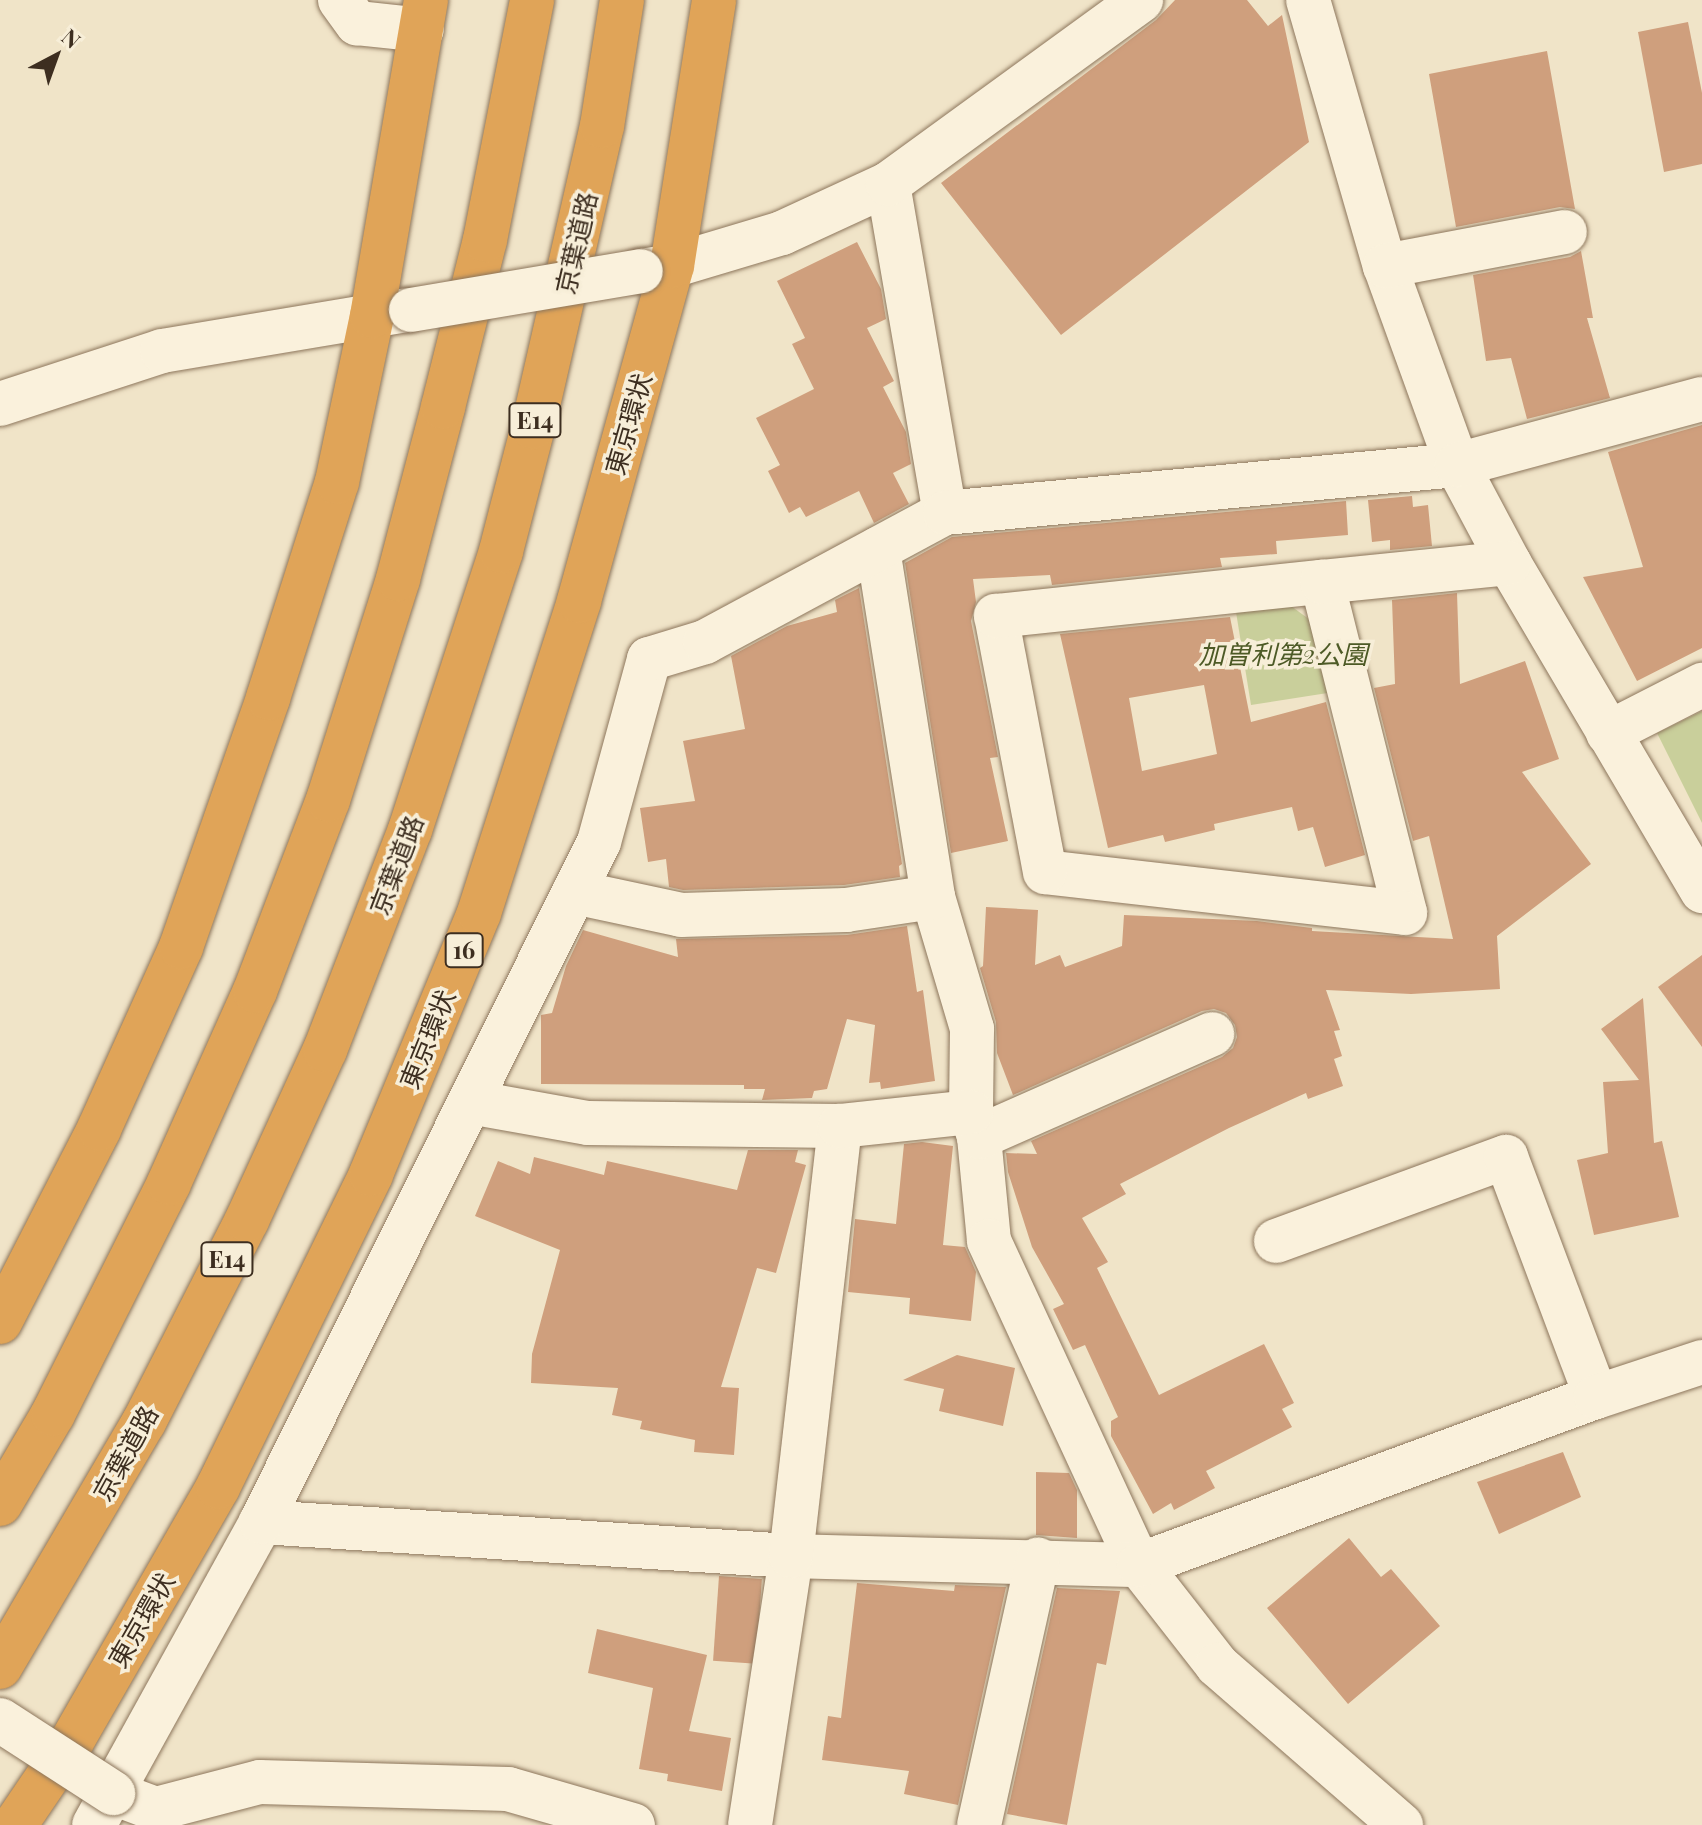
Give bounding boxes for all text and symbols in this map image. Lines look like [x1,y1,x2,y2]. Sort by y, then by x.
north arrow [16,16,96,96]
text: N [56,21,88,54]
street label: 京葉道路 [549,189,603,297]
street label: 東京環状 [599,370,657,478]
road number: E14 [507,400,563,440]
park label: 加曽利第2公園 [1198,638,1368,670]
street label: 京葉道路 [363,811,429,919]
road number: 16 [444,930,484,970]
street label: 東京環状 [393,985,461,1093]
road number: E14 [199,1239,255,1279]
street label: 京葉道路 [86,1400,164,1506]
street label: 東京環状 [101,1567,181,1673]

